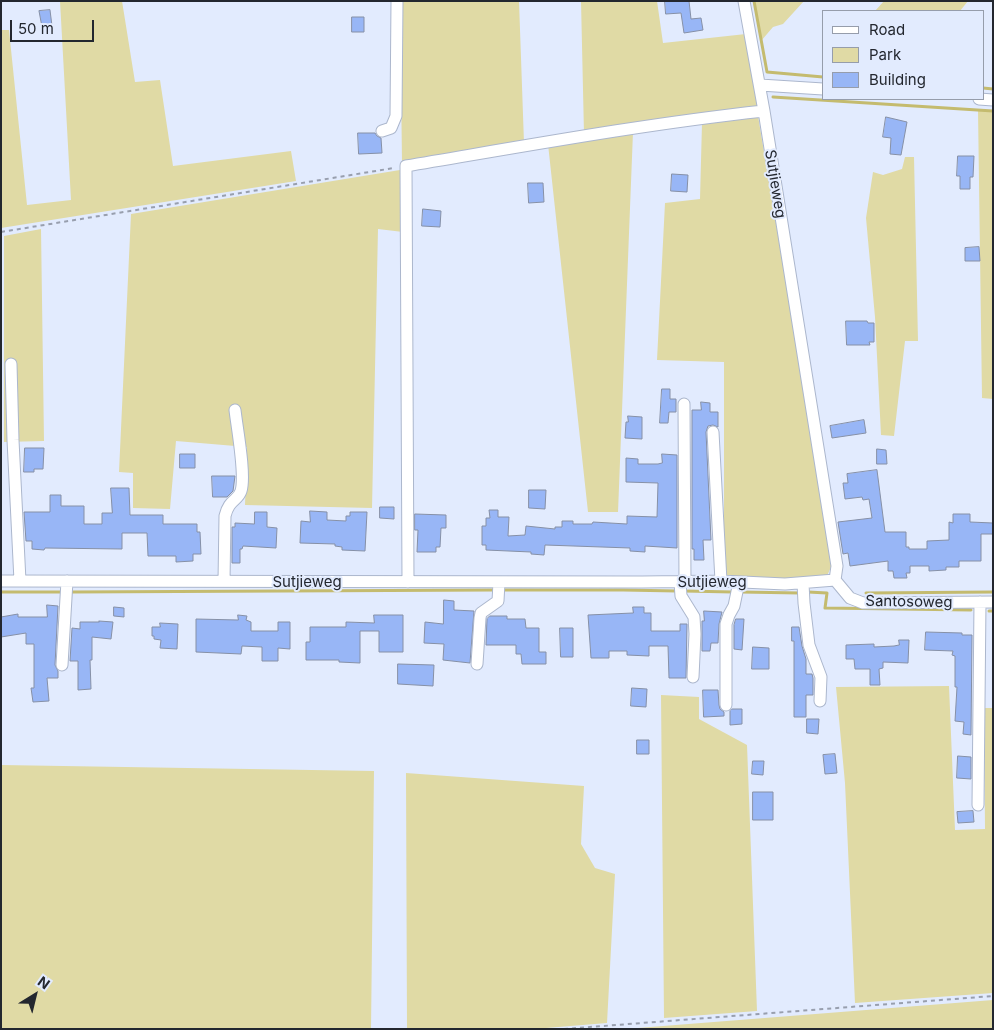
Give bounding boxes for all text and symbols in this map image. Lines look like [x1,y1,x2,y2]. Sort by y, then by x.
scale bar [12,10,96,42]
legend [822,10,984,100]
text: 50 m [18,19,54,38]
text: Road [869,20,905,39]
text: Park [869,45,901,64]
text: Building [869,70,926,89]
street label: Sutjieweg [761,148,789,220]
street label: Sutjieweg [272,573,342,591]
street label: Sutjieweg [677,573,747,591]
street label: Santosoweg [865,592,953,612]
north arrow [10,970,60,1020]
text: N [35,972,53,992]

